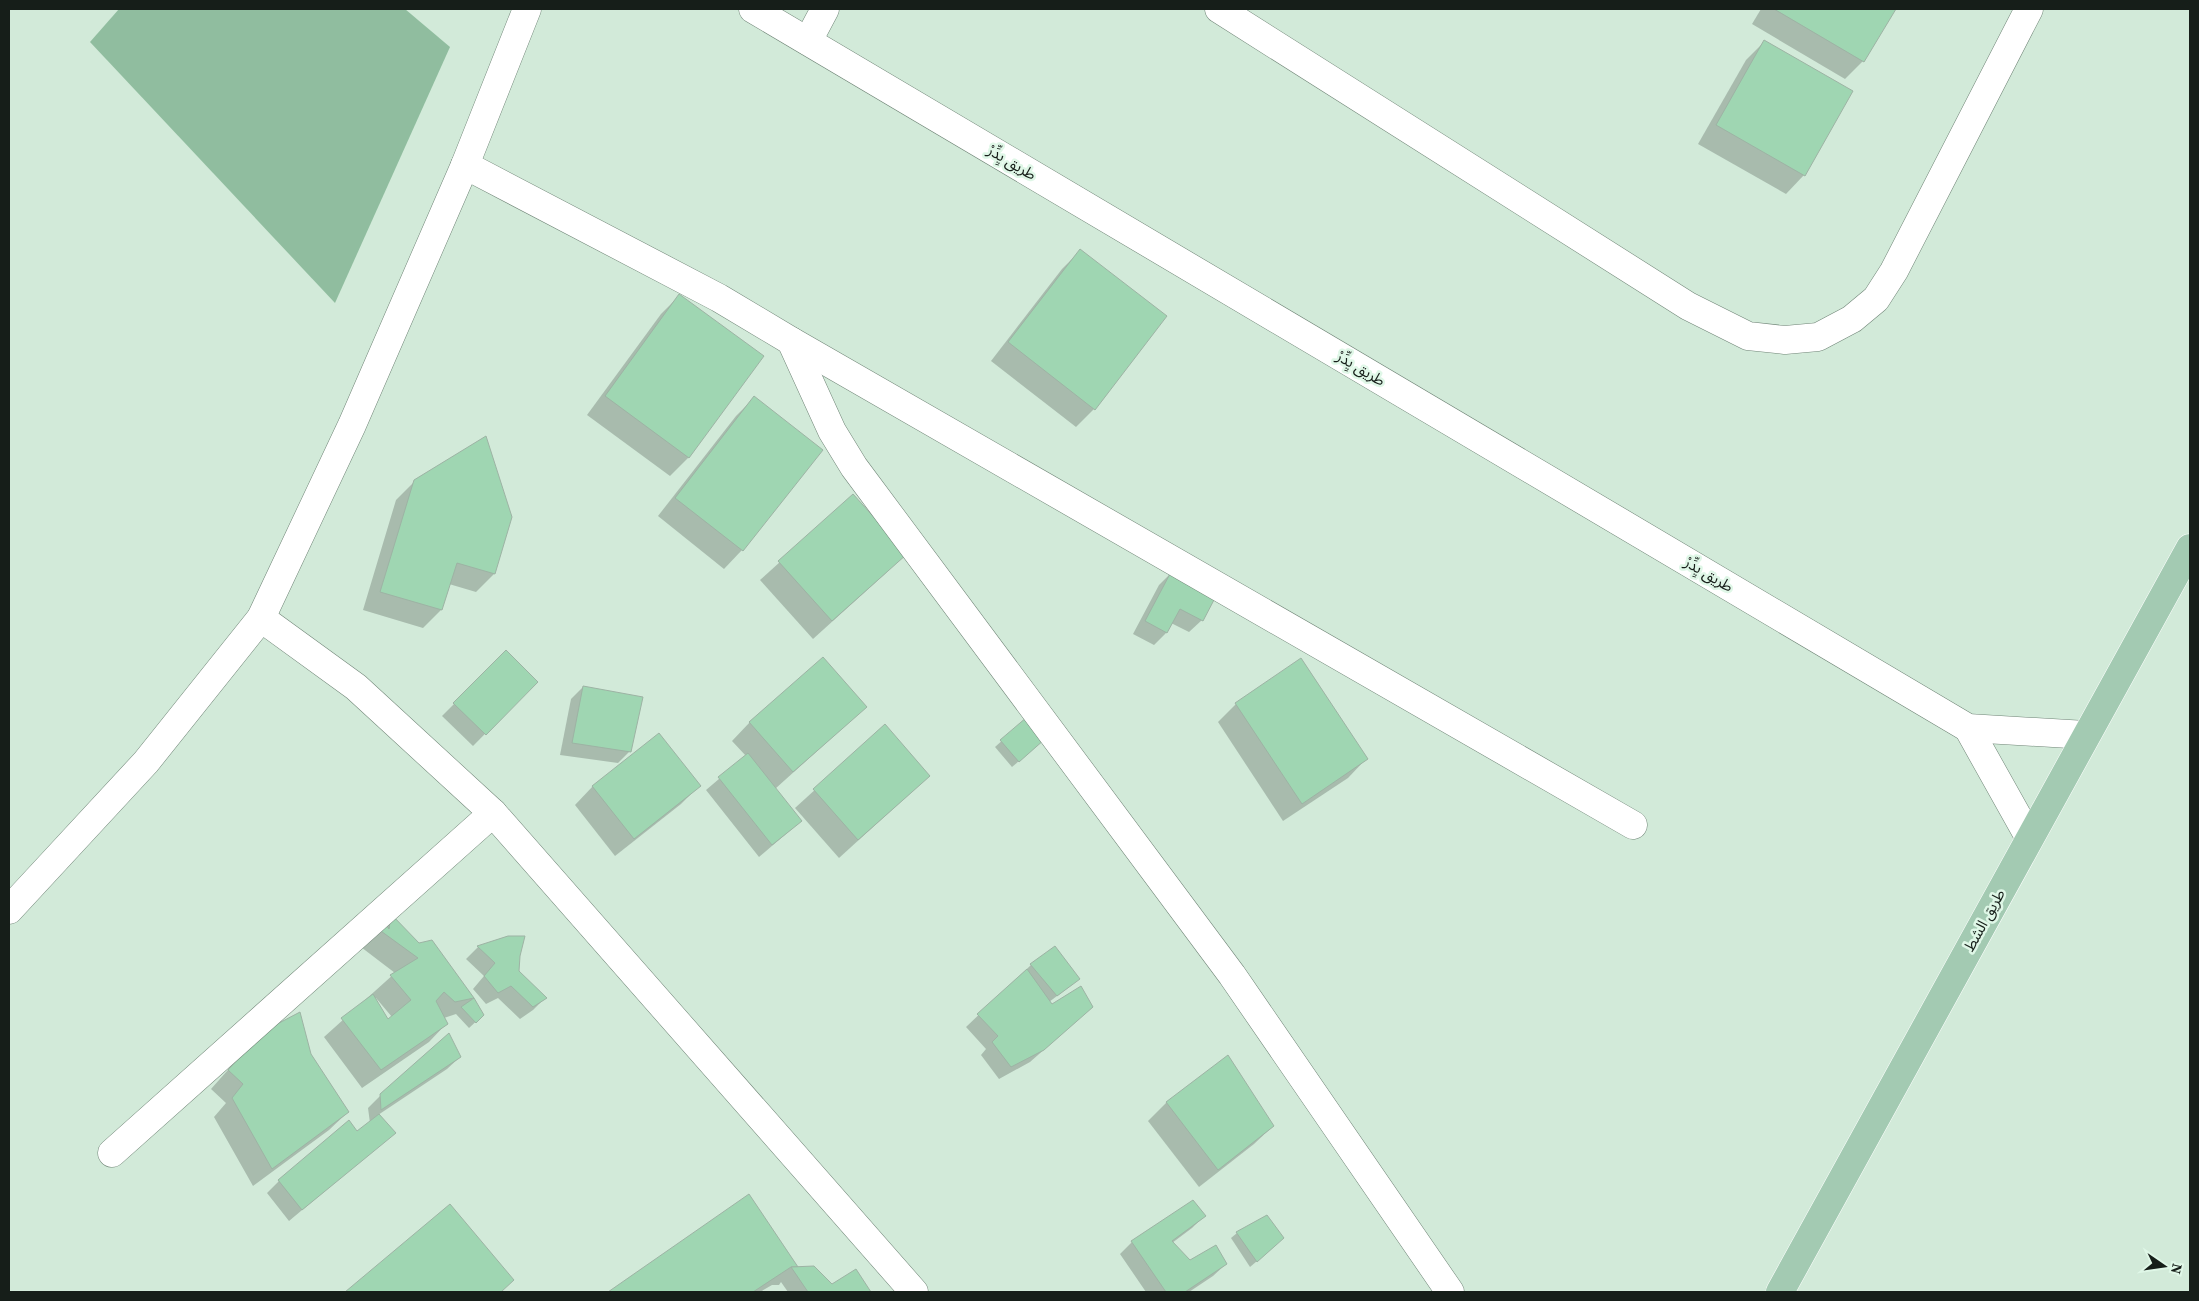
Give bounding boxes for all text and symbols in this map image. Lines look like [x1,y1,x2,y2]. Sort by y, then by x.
street label: طريق يِدِّرْ [982,139,1040,186]
street label: طريق يِدِّرْ [1331,345,1389,392]
street label: طريق يِدِّرْ [1679,551,1737,598]
street label: طريق الشط [1958,885,2010,955]
north arrow [2139,1241,2189,1291]
text: N [2166,1262,2188,1276]

